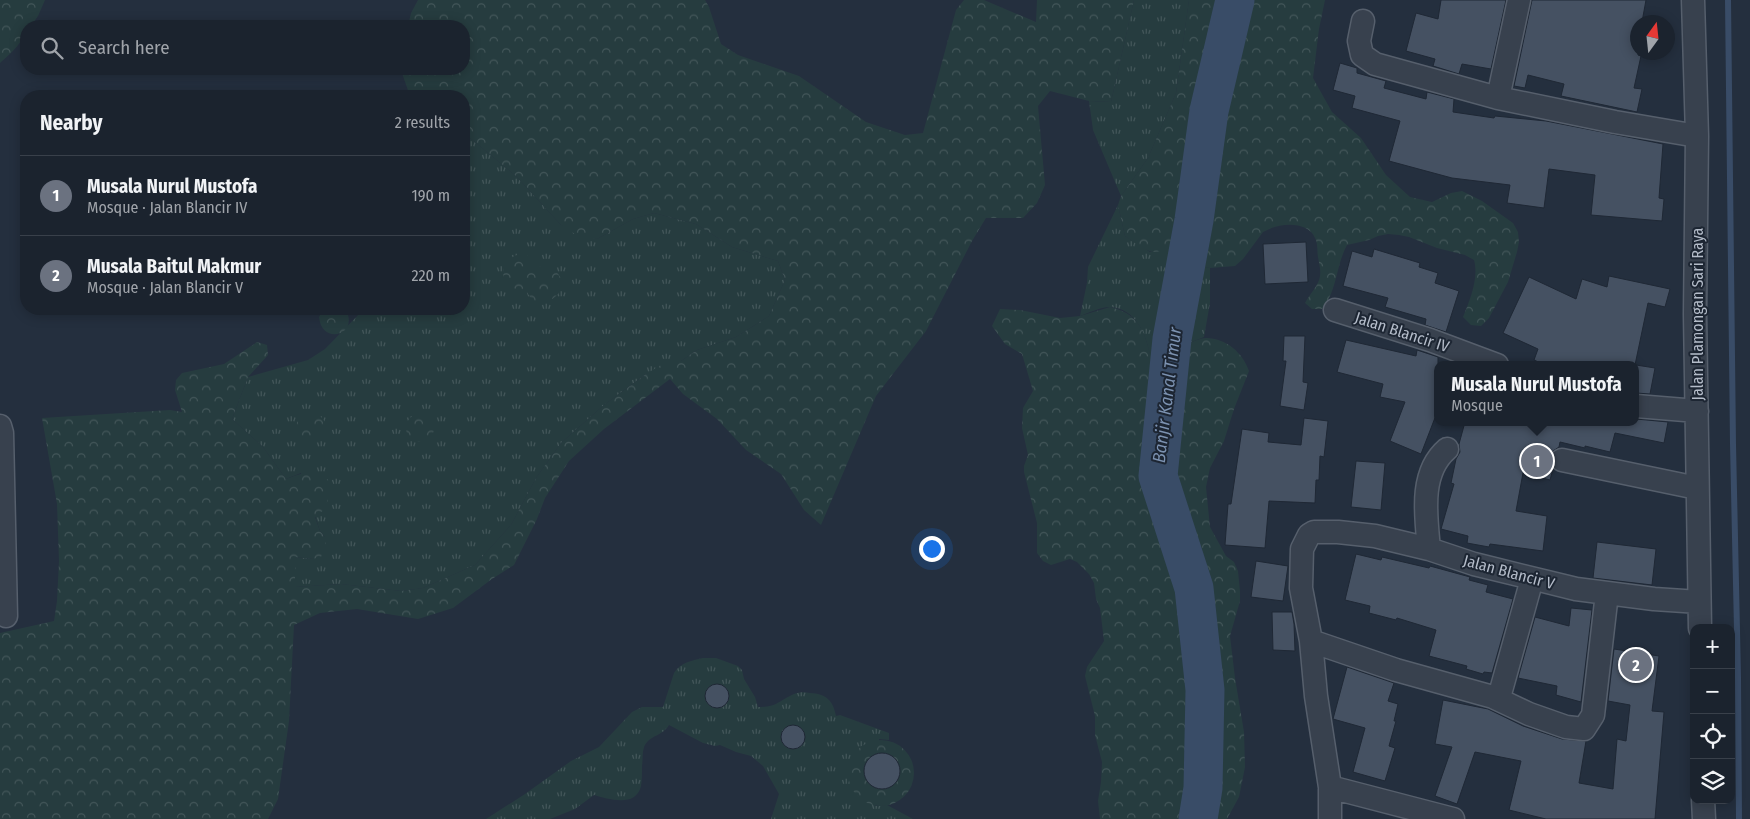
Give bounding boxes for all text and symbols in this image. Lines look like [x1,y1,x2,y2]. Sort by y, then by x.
north arrow [1630,15,1675,60]
search box [20,20,470,75]
icon: search [38,34,66,62]
text: Search here [78,36,170,59]
text: Nearby [40,110,102,136]
text: 2 results [395,113,450,132]
text: Musala Nurul Mustofa [87,175,257,198]
text: 1 [53,186,59,205]
text: 190 m [412,186,450,205]
text: Mosque · Jalan Blancir IV [87,198,247,217]
street label: Jalan Plamongan Sari Raya [1688,227,1707,400]
text: Musala Baitul Makmur [87,255,261,278]
text: 2 [52,266,60,285]
text: 220 m [411,266,450,285]
text: Mosque · Jalan Blancir V [87,278,243,297]
street label: Jalan Blancir IV [1352,308,1452,356]
water label: Banjir Kanal Timur [1148,325,1186,464]
popup [1434,361,1639,426]
text: Musala Nurul Mustofa [1451,373,1622,396]
text: Mosque [1451,396,1503,415]
pin: 1 [1521,442,1553,480]
your location [919,536,945,562]
street label: Jalan Blancir V [1461,551,1558,594]
map controls [1690,624,1735,804]
button: + [1690,624,1735,669]
pin: 2 [1620,646,1652,684]
button: − [1690,669,1735,714]
button: locate [1690,714,1735,759]
button: layers [1690,759,1735,804]

